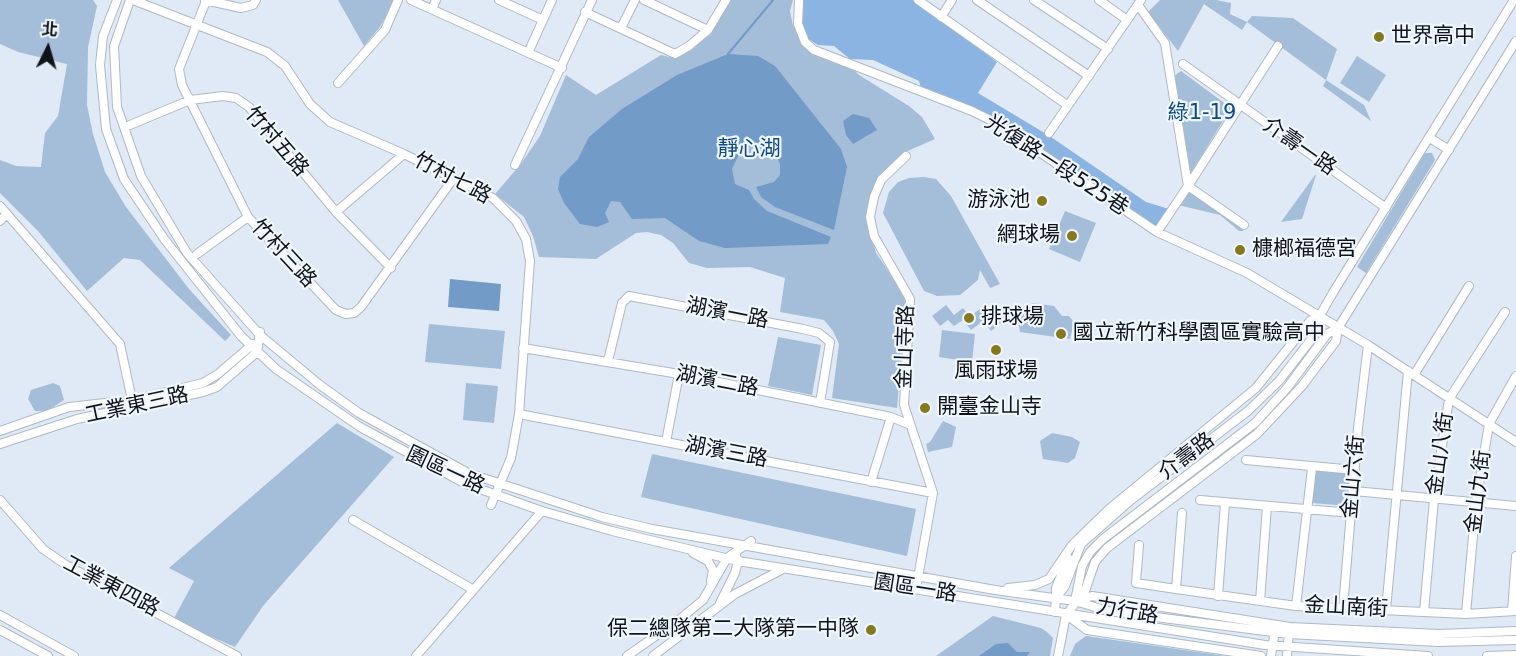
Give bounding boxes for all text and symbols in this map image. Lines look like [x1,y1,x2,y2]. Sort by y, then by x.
north arrow [18,18,78,78]
text: 北 [41,19,58,40]
place label: 世界高中 [1391,24,1475,50]
marker: 世界高中 [1372,30,1386,44]
park label: 綠1-19 [1168,101,1236,127]
street label: 竹村五路 [239,102,313,182]
street label: 光復路一段525巷 [979,110,1133,222]
street label: 介壽一路 [1257,113,1341,181]
park label: 靜心湖 [718,137,780,163]
street label: 竹村七路 [409,148,495,210]
place label: 游泳池 [967,188,1030,214]
marker: 游泳池 [1035,194,1049,208]
street label: 竹村三路 [245,215,321,293]
place label: 網球場 [997,223,1060,249]
marker: 網球場 [1065,229,1079,243]
place label: 槺榔福德宮 [1252,237,1357,263]
marker: 槺榔福德宮 [1233,243,1247,257]
street label: 湖濱一路 [683,294,771,334]
street label: 金山寺路 [892,305,920,389]
place label: 排球場 [981,305,1044,331]
marker: 排球場 [962,311,976,325]
place label: 國立新竹科學園區實驗高中 [1073,321,1325,347]
marker: 國立新竹科學園區實驗高中 [1054,327,1068,341]
marker: 風雨球場 [989,343,1003,357]
place label: 風雨球場 [954,359,1038,385]
street label: 湖濱二路 [673,362,761,402]
street label: 工業東三路 [83,383,191,429]
place label: 開臺金山寺 [937,395,1042,421]
marker: 開臺金山寺 [918,401,932,415]
street label: 金山八街 [1423,411,1459,497]
street label: 介壽路 [1154,428,1220,486]
street label: 湖濱三路 [682,433,770,473]
street label: 金山六街 [1338,434,1370,520]
street label: 園區一路 [402,442,488,500]
street label: 金山九街 [1461,449,1497,535]
street label: 工業東四路 [59,551,163,623]
street label: 園區一路 [872,570,958,608]
street label: 金山南街 [1303,593,1389,623]
street label: 力行路 [1094,594,1160,630]
place label: 保二總隊第二大隊第一中隊 [607,617,859,643]
marker: 保二總隊第二大隊第一中隊 [864,623,878,637]

